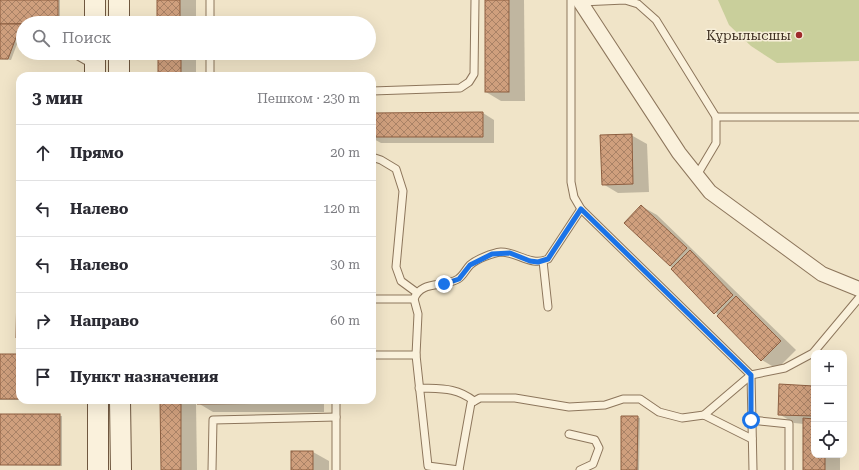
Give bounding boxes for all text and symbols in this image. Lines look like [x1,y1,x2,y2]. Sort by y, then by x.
search box [16,16,376,60]
icon: search [30,27,52,49]
place label: Құрылысшы [706,28,791,43]
text: Поиск [62,29,111,47]
marker: Құрылысшы [794,30,804,40]
text: 3 мин [32,88,83,108]
text: Пешком · 230 m [257,91,360,106]
icon: ahead [32,142,54,164]
text: Прямо [70,144,124,162]
text: 20 m [330,145,360,160]
icon: left [32,198,54,220]
text: Налево [70,200,129,218]
text: 120 m [323,201,360,216]
icon: left [32,254,54,276]
text: Налево [70,256,129,274]
text: 30 m [330,257,360,272]
route end [435,275,453,293]
icon: right [32,310,54,332]
text: Направо [70,312,139,330]
text: 60 m [330,313,360,328]
map controls [811,350,847,458]
button: + [811,350,847,386]
icon: arrive [32,366,54,388]
text: Пункт назначения [70,368,218,386]
button: − [811,386,847,422]
route start [742,411,760,429]
button: locate [811,422,847,458]

